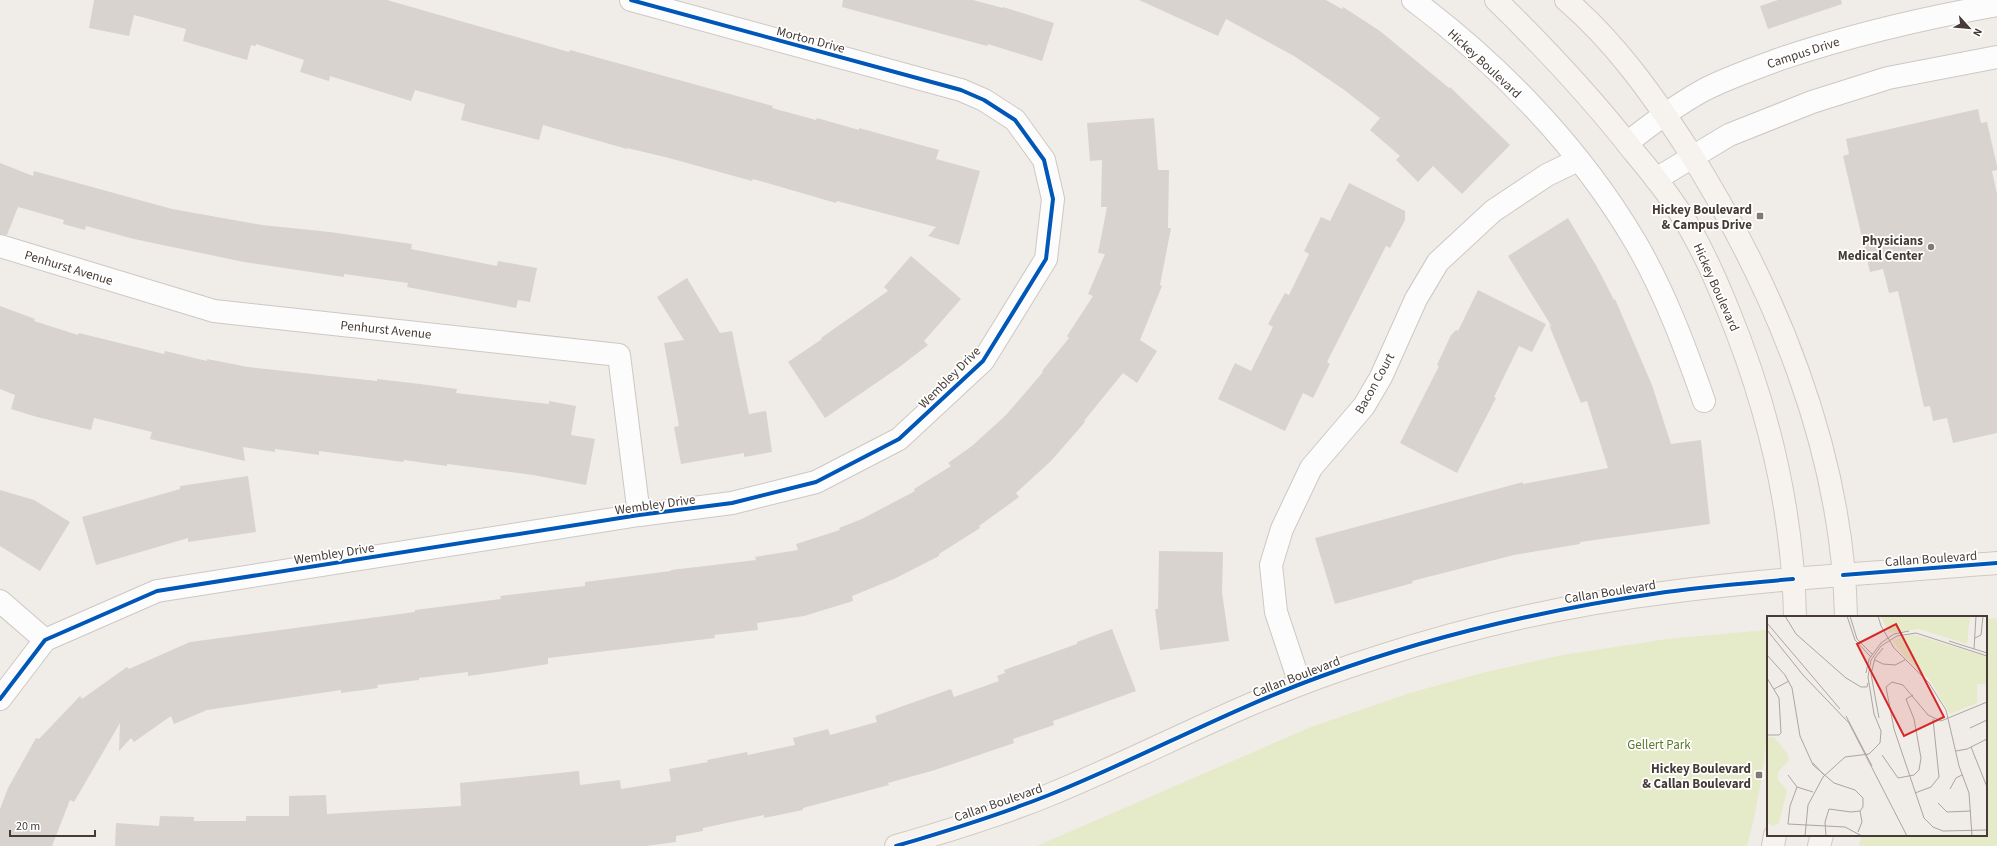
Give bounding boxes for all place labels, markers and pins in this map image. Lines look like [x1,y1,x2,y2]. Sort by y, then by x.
place label: Hickey Boulevard & Campus Drive [1652,201,1752,234]
marker: Hickey Boulevard & Campus Drive [1755,211,1765,221]
place label: Physicians Medical Center [1838,232,1924,265]
marker: Physicians Medical Center [1926,242,1936,252]
place label: Hickey Boulevard & Callan Boulevard [1642,760,1751,793]
marker: Hickey Boulevard & Callan Boulevard [1754,770,1764,780]

